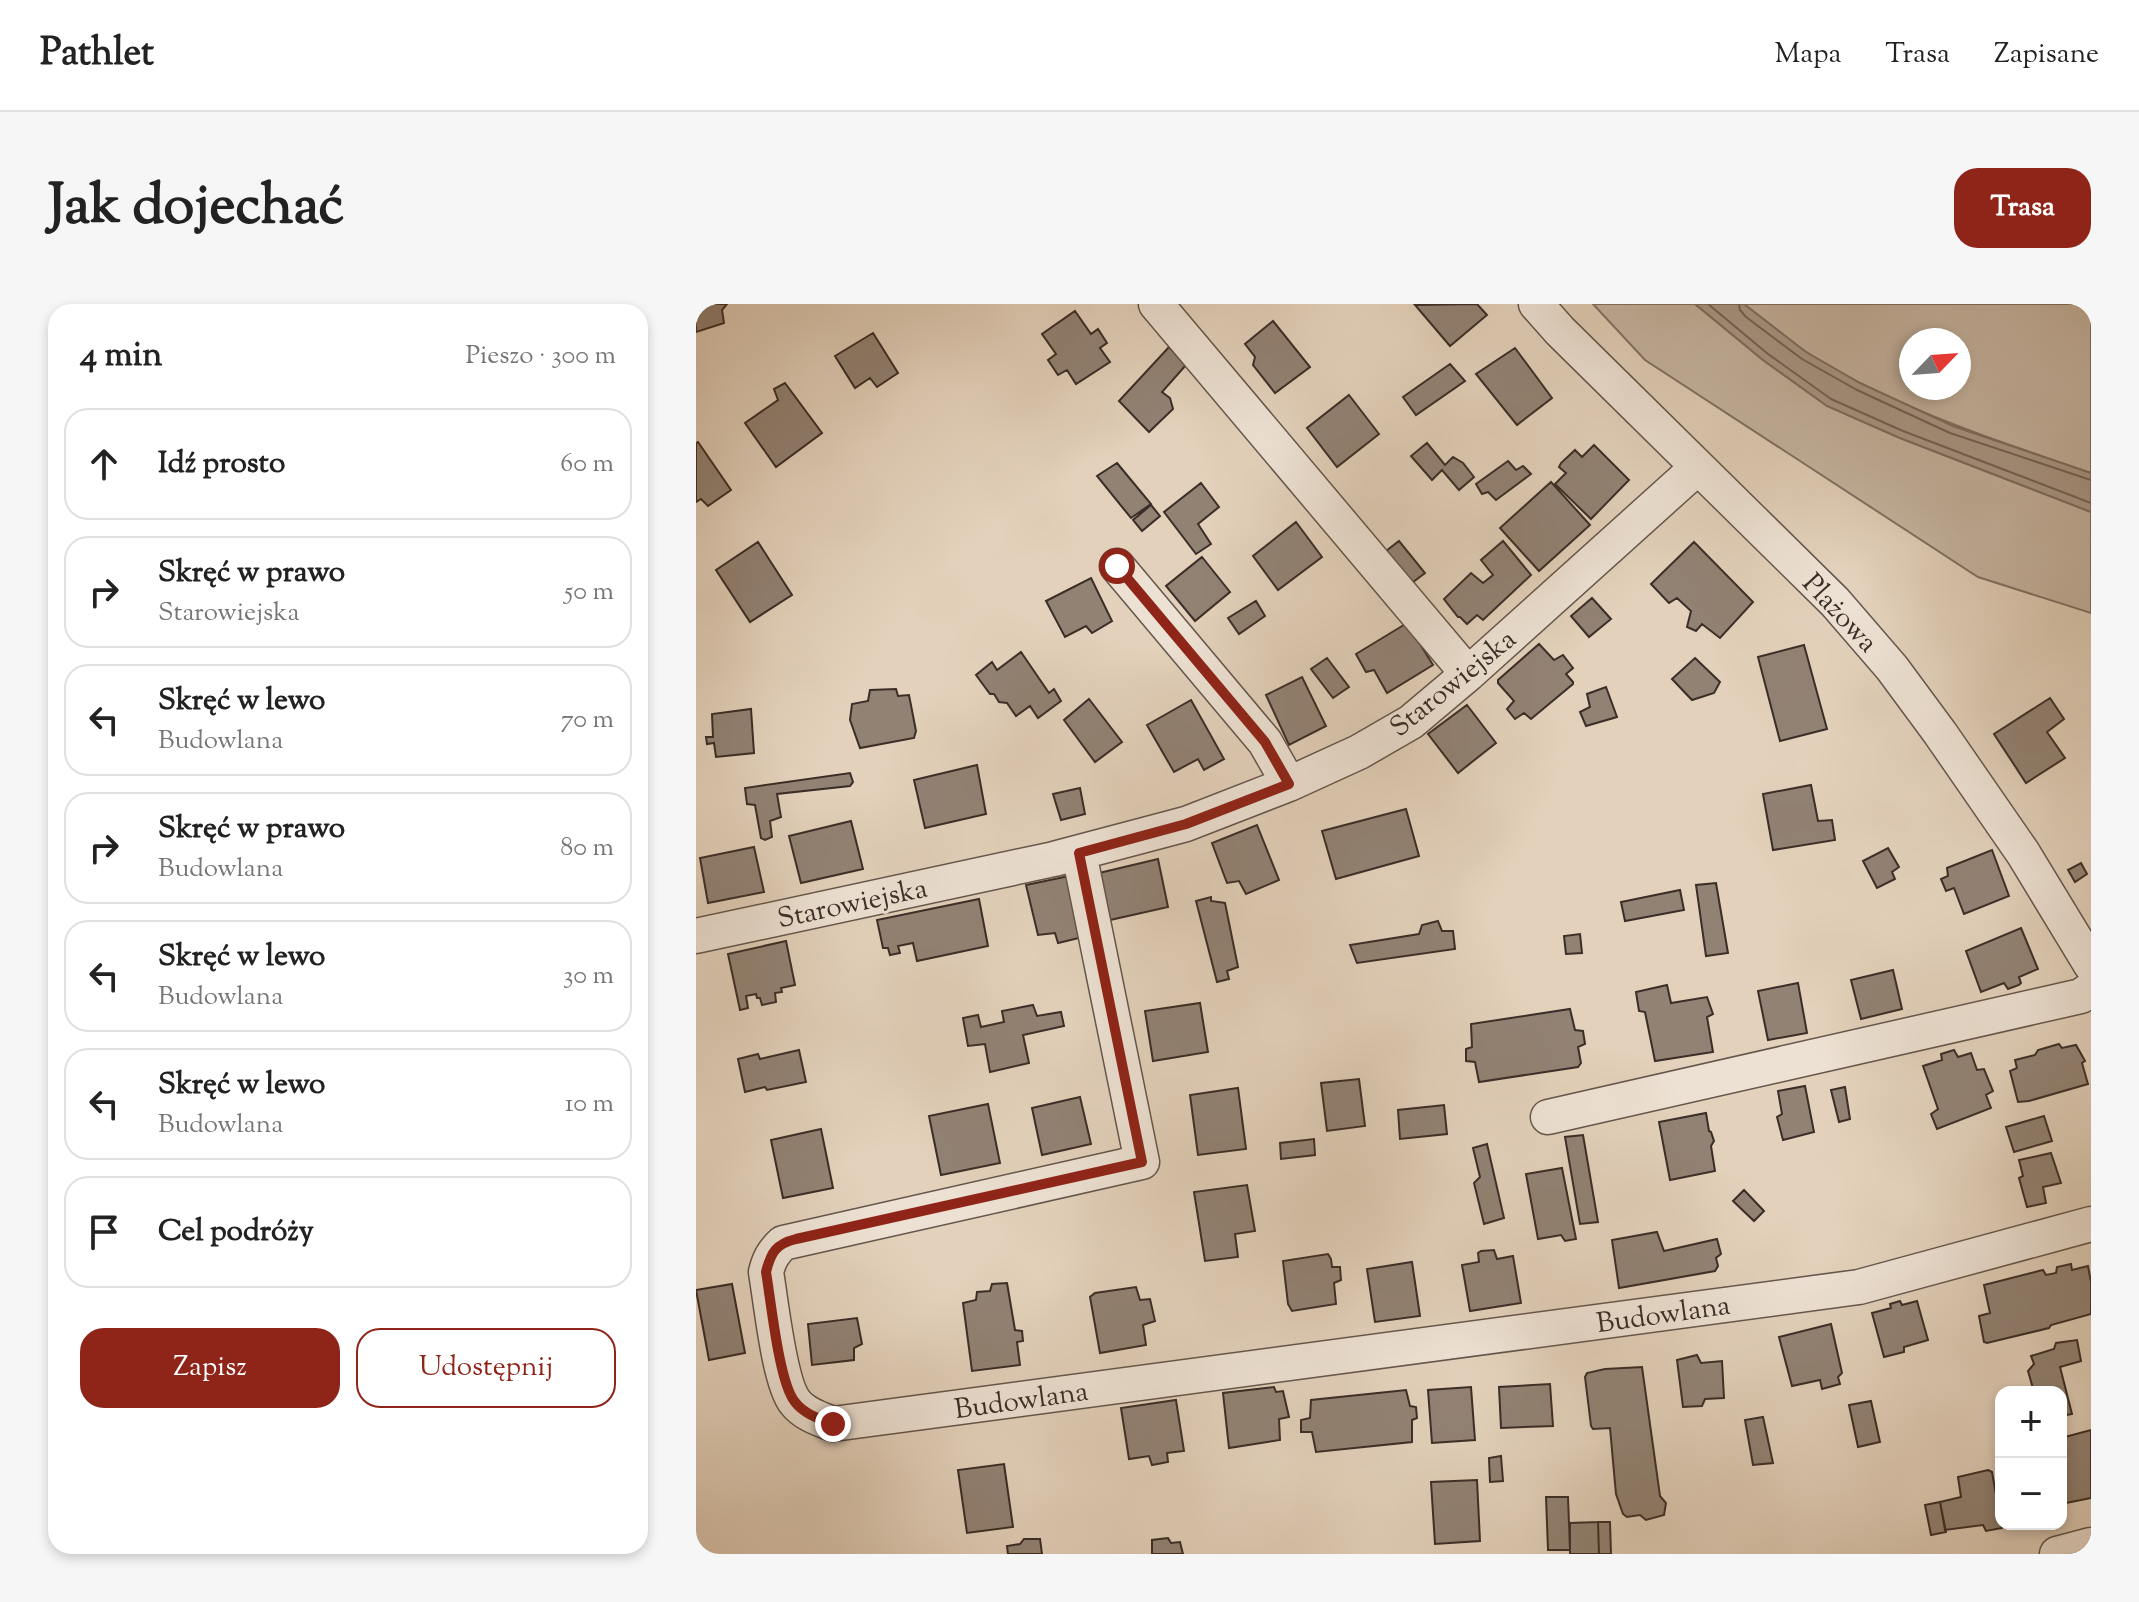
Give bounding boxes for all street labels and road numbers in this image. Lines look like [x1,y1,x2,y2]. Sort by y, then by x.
street label: Plażowa [1792,566,1886,663]
street label: Starowiejska [1382,621,1526,748]
street label: Starowiejska [774,870,931,940]
street label: Budowlana [1594,1287,1733,1345]
street label: Budowlana [952,1373,1091,1431]

